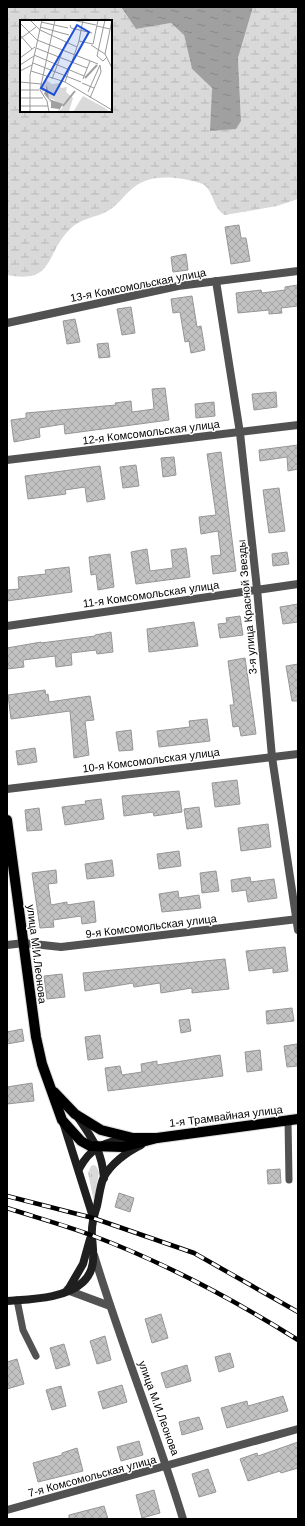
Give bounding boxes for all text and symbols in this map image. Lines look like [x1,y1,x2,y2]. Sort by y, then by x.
inset map [20,20,112,112]
street label: 13-я Комсомольская улица [69,266,208,304]
street label: 12-я Комсомольская улица [82,418,221,446]
street label: 3-я улица Красной Звезды [235,539,259,675]
street label: 11-я Комсомольская улица [82,578,221,610]
street label: 10-я Комсомольская улица [82,746,221,774]
street label: улица М.И.Леонова [25,904,49,1005]
street label: 9-я Комсомольская улица [85,912,218,940]
street label: 1-я Трамвайная улица [169,1103,284,1129]
street label: улица М.И.Леонова [136,1359,182,1458]
street label: 7-я Комсомольская улица [27,1453,158,1499]

